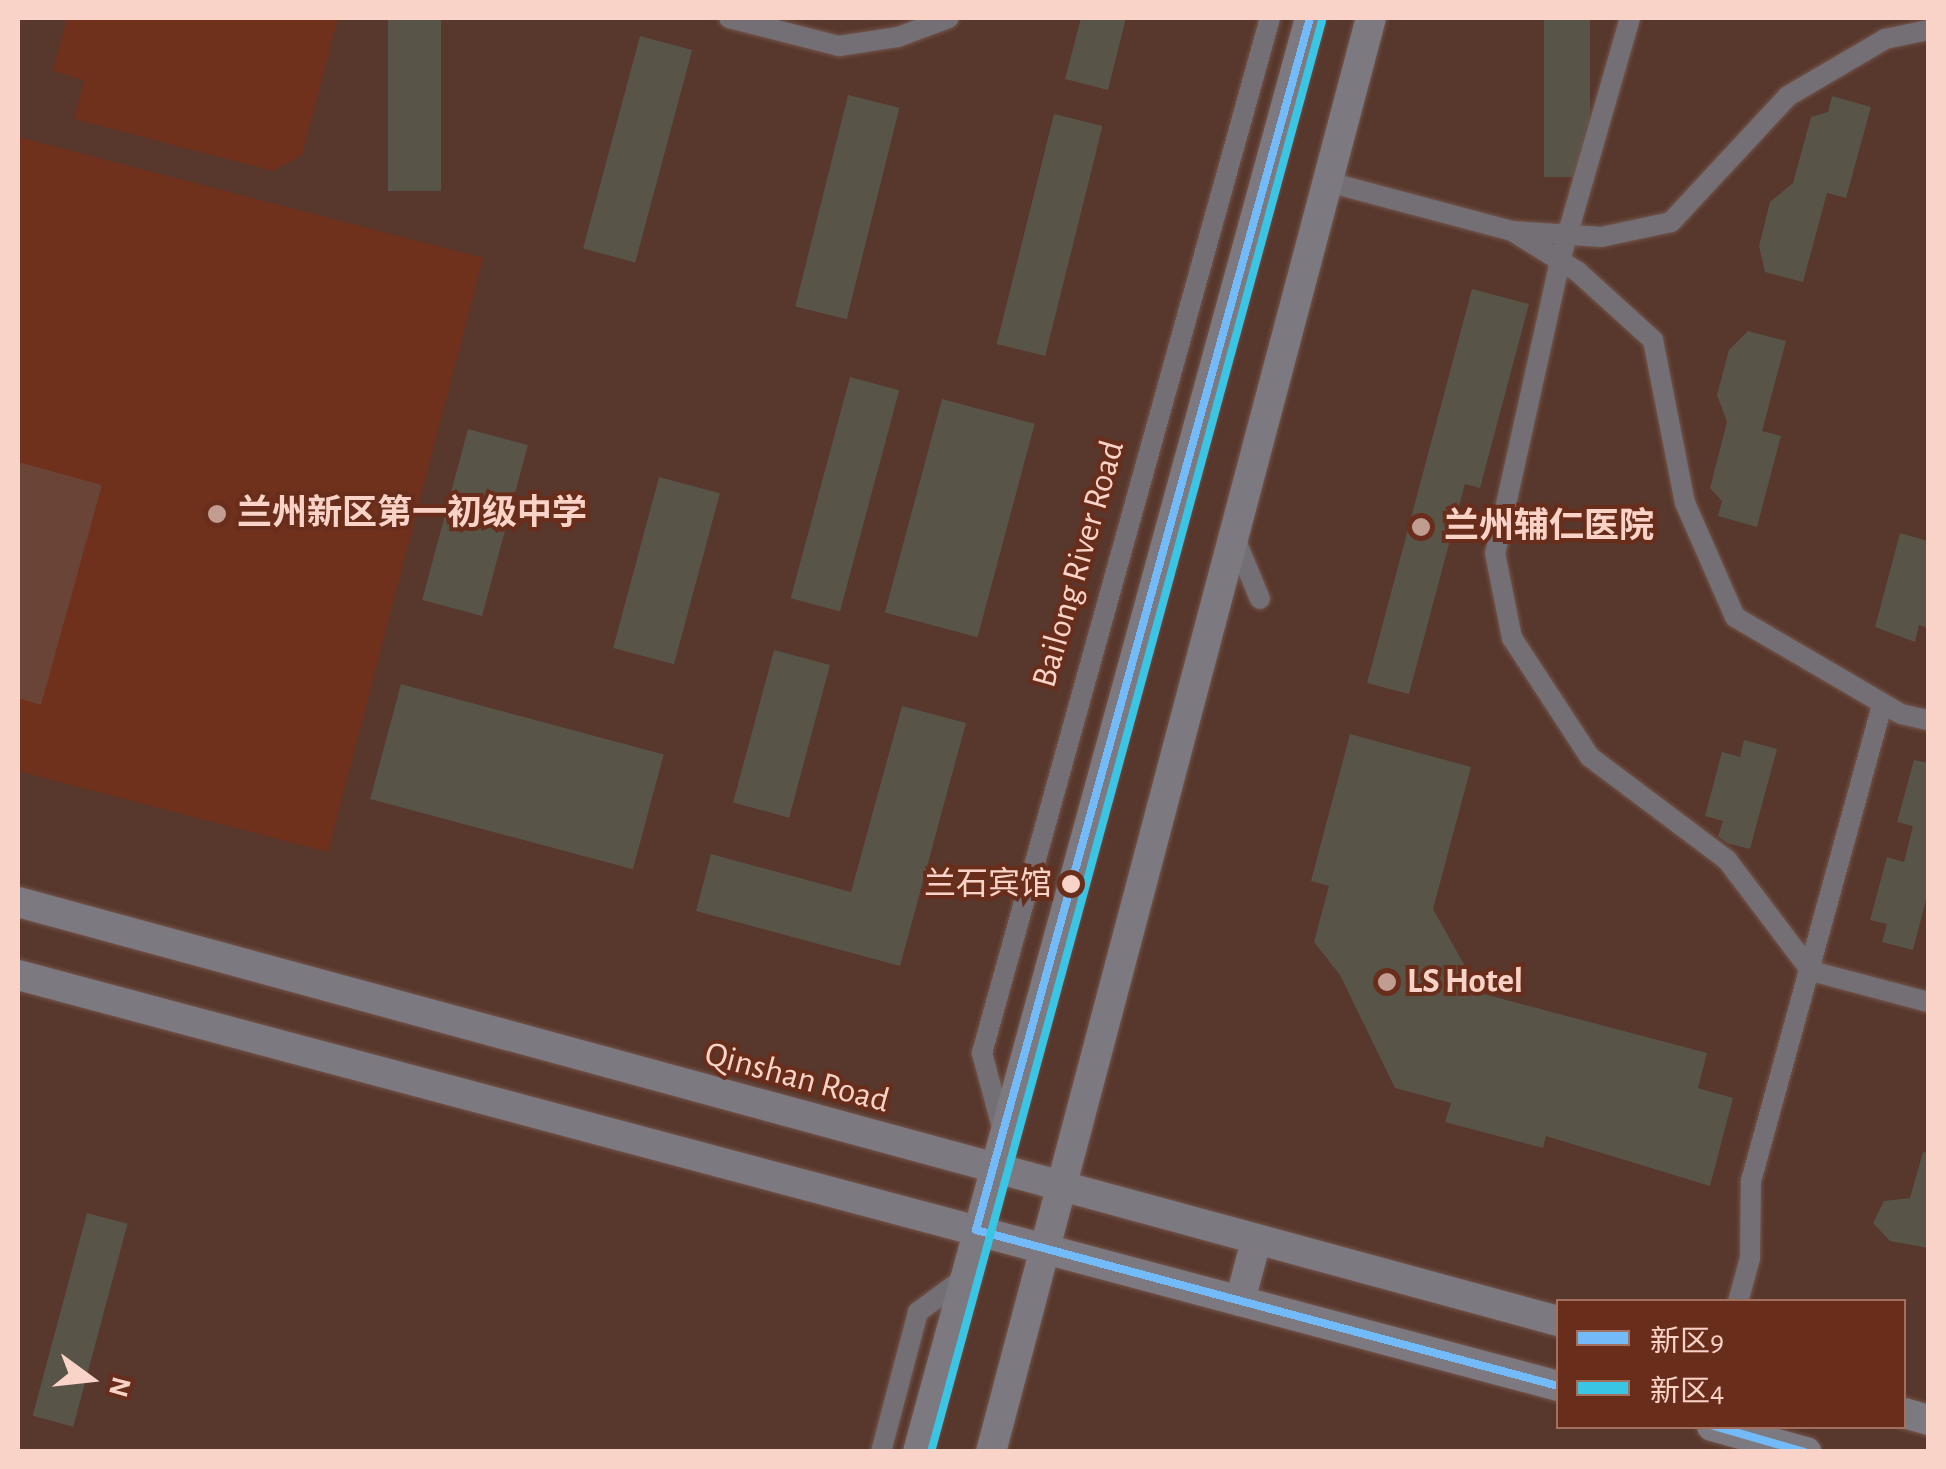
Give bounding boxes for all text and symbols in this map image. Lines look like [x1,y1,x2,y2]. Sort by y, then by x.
street label: Bailong River Road [1024,436,1134,692]
place label: 兰州新区第一初级中学 [237,493,587,535]
marker: 兰州新区第一初级中学 [206,503,228,525]
place label: 兰州辅仁医院 [1444,506,1654,548]
marker: 兰州辅仁医院 [1408,514,1434,540]
place label: 兰石宾馆 [924,865,1052,903]
marker: 兰石宾馆 [1061,874,1081,894]
place label: LS Hotel [1407,961,1523,1003]
marker: LS Hotel [1376,971,1398,993]
street label: Qinshan Road [700,1033,894,1123]
legend [1556,1299,1906,1429]
text: 新区9 [1650,1327,1724,1357]
north arrow [40,1329,140,1429]
text: N [103,1374,135,1400]
text: 新区4 [1650,1377,1724,1407]

